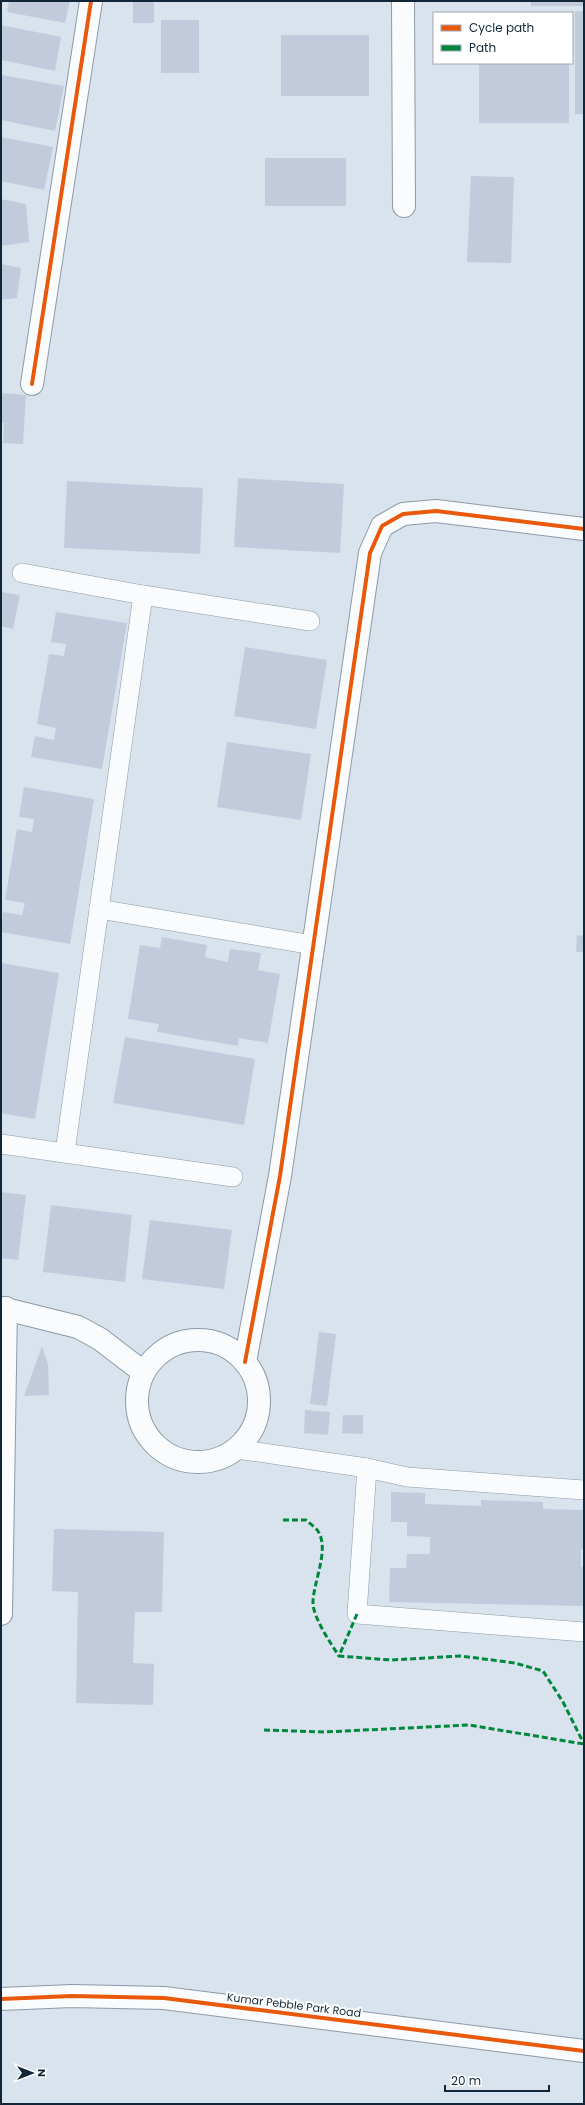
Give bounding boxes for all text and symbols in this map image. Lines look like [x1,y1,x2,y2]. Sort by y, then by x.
legend [433,12,573,64]
text: Cycle path [469,19,534,36]
text: Path [469,39,496,56]
street label: Kumar Pebble Park Road [226,1989,362,2021]
north arrow [12,2053,52,2093]
scale bar [445,2067,549,2093]
text: N [34,2069,50,2077]
text: 20 m [451,2072,481,2089]

